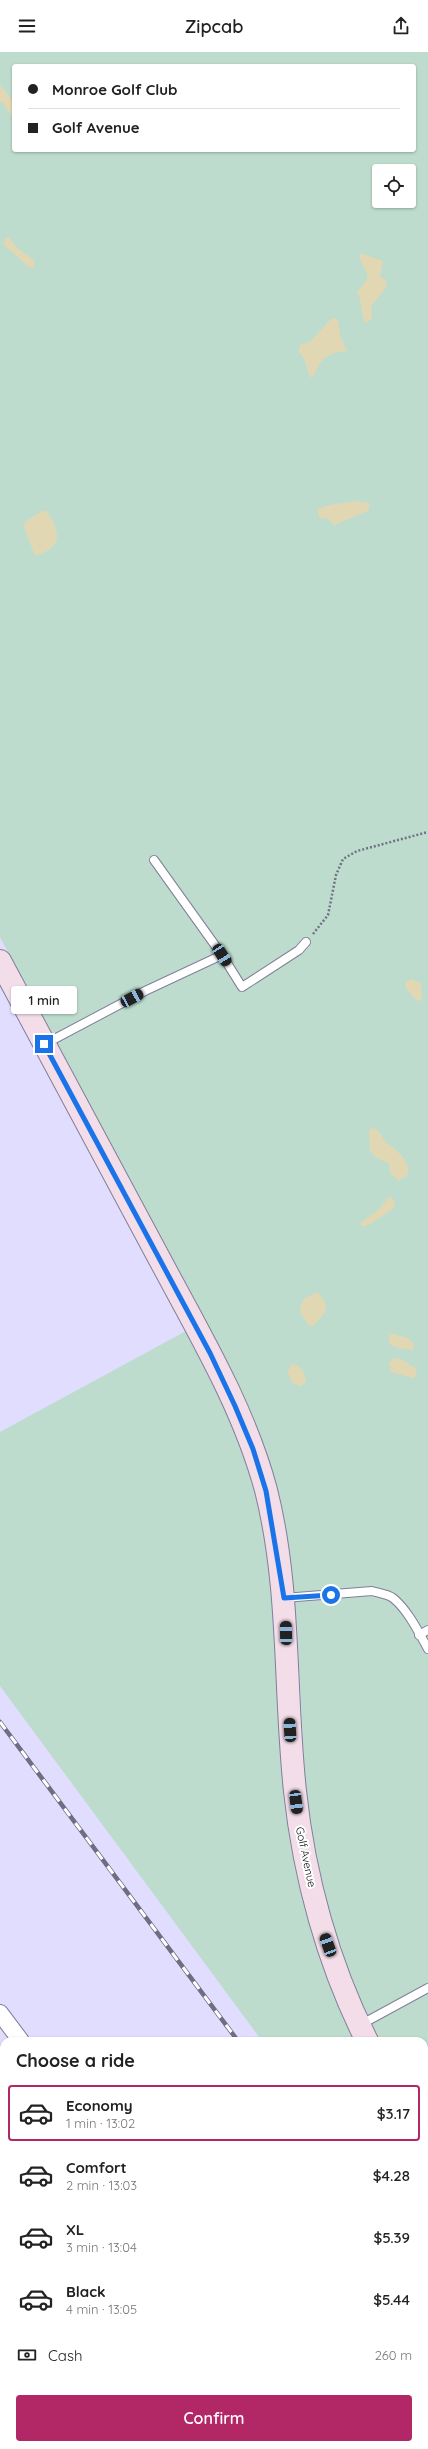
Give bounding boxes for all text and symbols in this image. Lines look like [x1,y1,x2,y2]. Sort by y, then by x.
icon: menu [16,15,38,37]
text: Zipcab [185,15,243,38]
icon: share [390,15,412,37]
text: Monroe Golf Club [52,80,177,99]
text: Golf Avenue [52,118,140,137]
map controls [372,164,416,208]
button: locate [372,164,416,208]
car [210,942,234,968]
callout: 1 min [11,986,77,1014]
car [119,987,145,1009]
text: 1 min [28,992,60,1008]
route end [35,1035,53,1053]
route start [322,1586,340,1604]
car [280,1621,292,1645]
car [283,1718,297,1742]
car [289,1789,303,1815]
street label: Golf Avenue [293,1826,319,1888]
car [318,1932,338,1958]
text: Choose a ride [16,2049,135,2072]
icon: car [18,2095,54,2131]
text: Economy [66,2096,133,2115]
text: $3.17 [377,2104,410,2123]
text: 1 min · 13:02 [66,2115,135,2131]
icon: car [18,2157,54,2193]
text: Comfort [66,2158,127,2177]
text: $4.28 [373,2166,410,2185]
text: 2 min · 13:03 [66,2177,137,2193]
icon: car [18,2219,54,2255]
text: XL [66,2220,84,2239]
text: $5.39 [373,2228,410,2247]
text: 3 min · 13:04 [66,2239,137,2255]
icon: car [18,2281,54,2317]
text: Black [66,2282,106,2301]
text: $5.44 [373,2290,410,2309]
text: 4 min · 13:05 [66,2301,137,2317]
icon: cash [16,2344,38,2366]
text: Cash [48,2346,82,2365]
text: 260 m [375,2347,412,2363]
button: Confirm [16,2395,412,2441]

